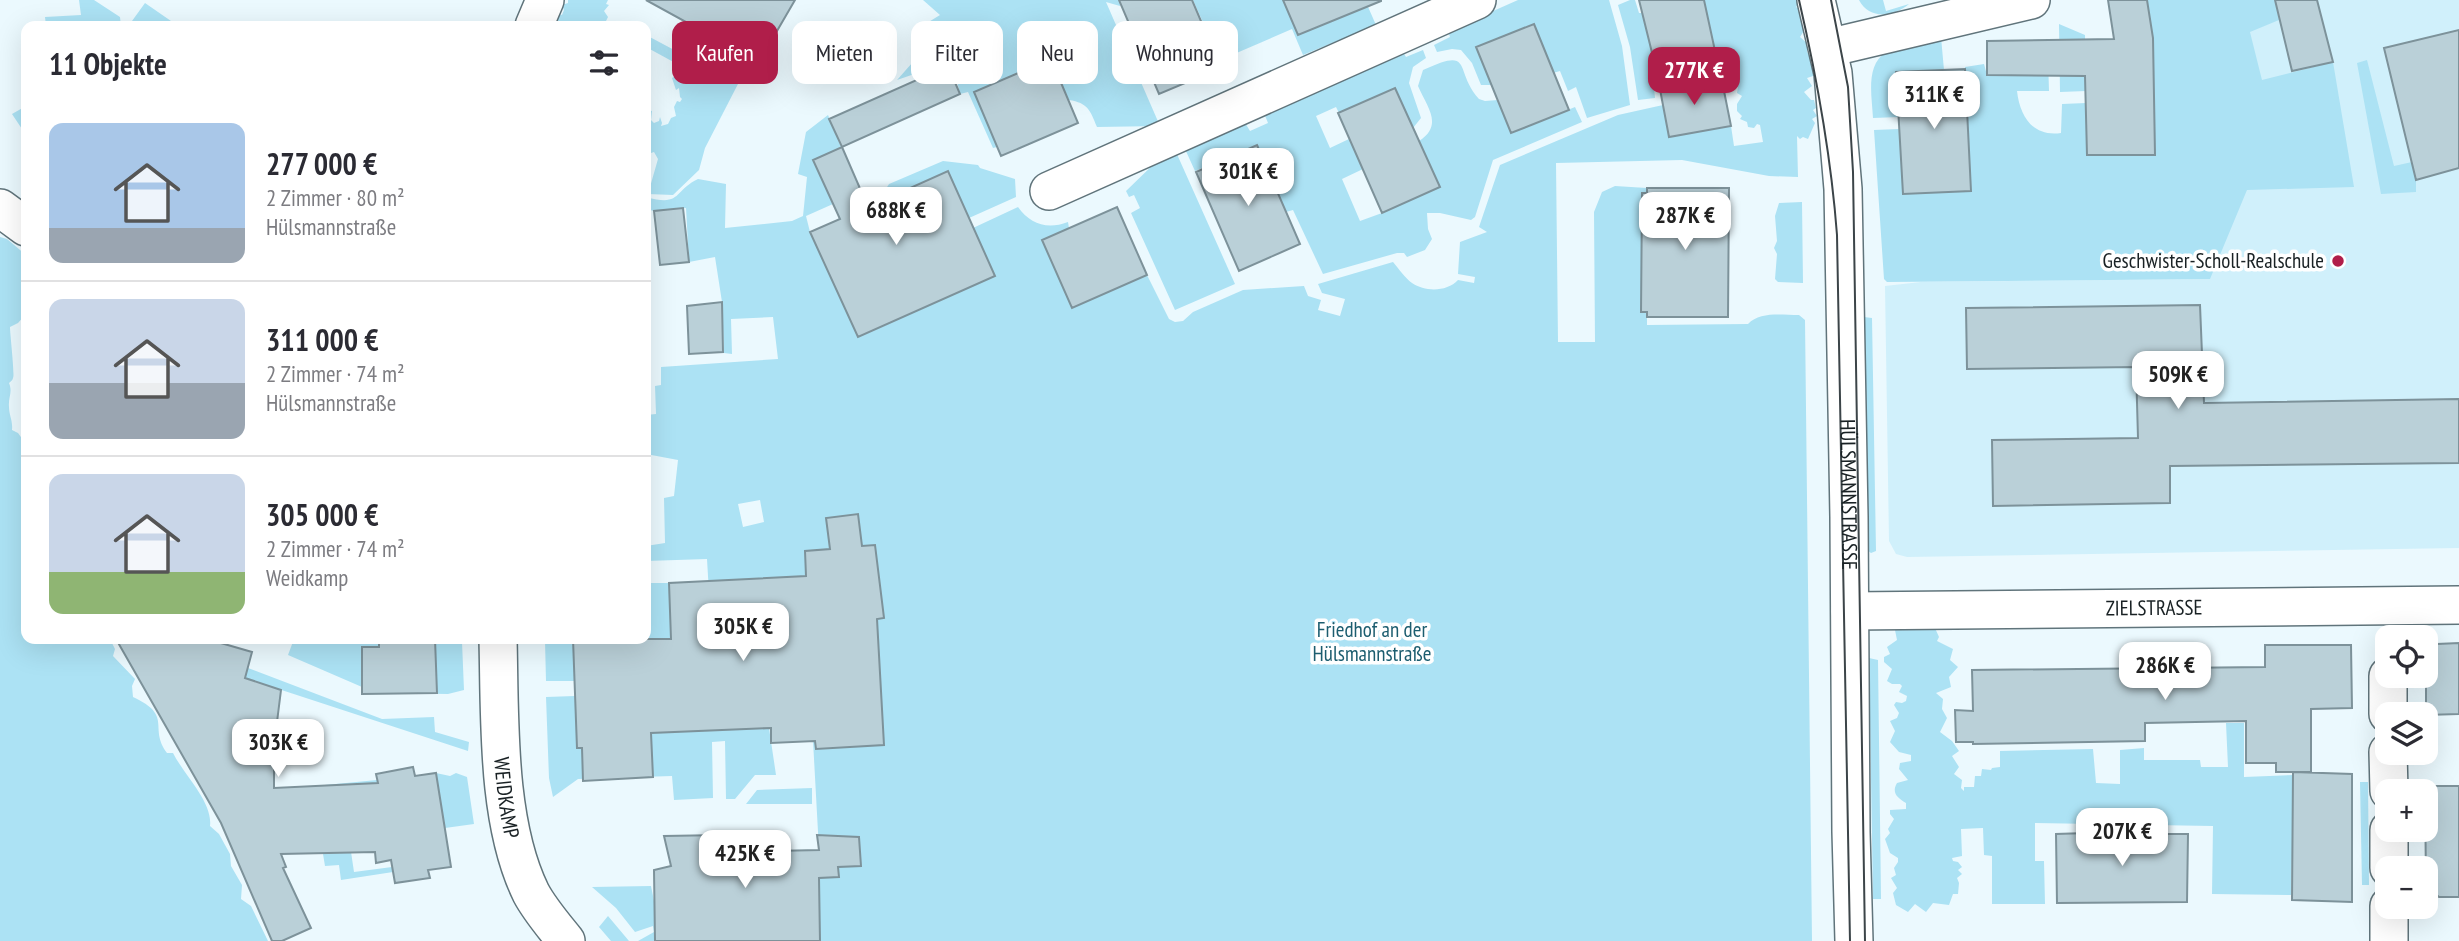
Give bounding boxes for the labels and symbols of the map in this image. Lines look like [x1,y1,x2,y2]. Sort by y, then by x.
pin: 277K € [1637,48,1751,107]
pin: 311K € [1877,72,1991,131]
pin: 301K € [1191,148,1305,208]
pin: 688K € [839,188,953,247]
pin: 287K € [1628,192,1742,252]
place label: Geschwister-Scholl-Realschule [2103,247,2324,274]
marker: Geschwister-Scholl-Realschule [2330,253,2346,269]
pin: 509K € [2121,352,2235,411]
street label: HÜLSMANNSTRASSE [1834,419,1863,570]
street label: ZIELSTRASSE [2105,594,2203,621]
pin: 305K € [686,604,800,663]
park label: Friedhof an der Hülsmannstraße [1313,616,1431,667]
pin: 286K € [2108,642,2222,702]
pin: 303K € [221,720,335,779]
street label: WEIDKAMP [488,756,526,841]
pin: 207K € [2065,808,2179,868]
pin: 425K € [688,830,802,890]

